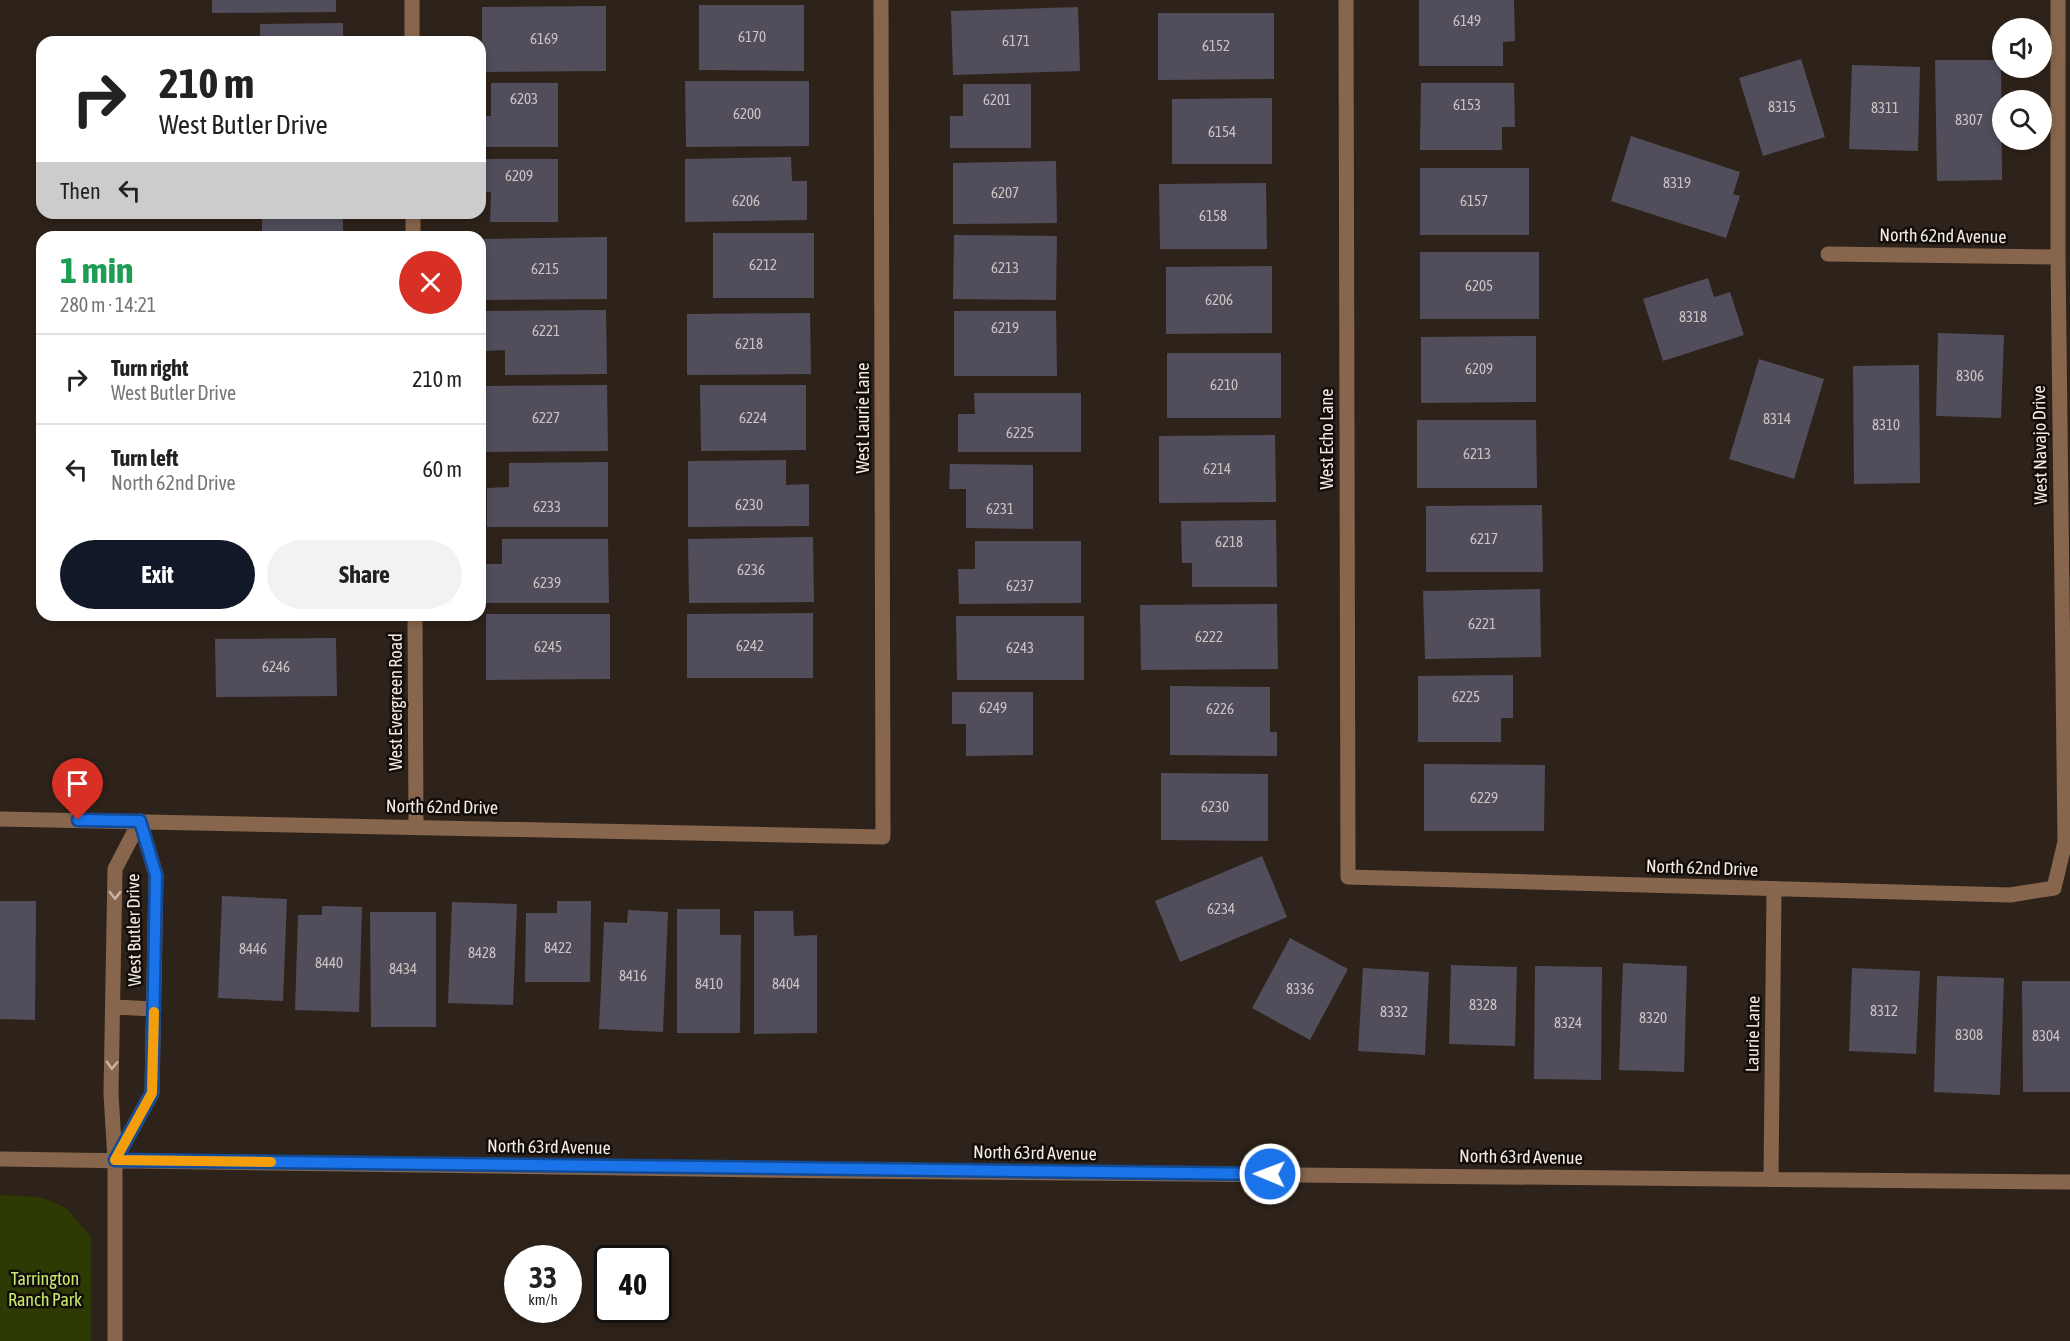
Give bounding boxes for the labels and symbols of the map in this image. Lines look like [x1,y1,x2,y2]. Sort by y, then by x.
house number: 6149 [1453,12,1481,29]
house number: 6170 [738,28,766,45]
house number: 6169 [530,30,558,47]
house number: 6171 [1002,32,1030,49]
house number: 6152 [1202,37,1230,54]
house number: 6203 [510,90,538,107]
house number: 6201 [983,91,1011,108]
house number: 6153 [1453,96,1481,113]
house number: 8315 [1768,98,1796,115]
house number: 8311 [1871,99,1899,116]
house number: 6200 [733,105,761,122]
house number: 8307 [1955,111,1983,128]
house number: 6154 [1208,123,1236,140]
house number: 6209 [505,167,533,184]
house number: 8319 [1663,174,1691,191]
house number: 6207 [991,184,1019,201]
house number: 6206 [732,192,760,209]
house number: 6157 [1460,192,1488,209]
house number: 6158 [1199,207,1227,224]
street label: North 62nd Avenue [1879,224,2007,247]
house number: 6212 [749,256,777,273]
house number: 6213 [991,259,1019,276]
house number: 6215 [531,260,559,277]
house number: 6205 [1465,277,1493,294]
house number: 6206 [1205,291,1233,308]
house number: 8318 [1679,308,1707,325]
house number: 6219 [991,319,1019,336]
house number: 6221 [532,322,560,339]
house number: 6218 [735,335,763,352]
house number: 6209 [1465,360,1493,377]
street label: West Laurie Lane [852,362,873,474]
house number: 8306 [1956,367,1984,384]
house number: 6210 [1210,376,1238,393]
street label: West Navajo Drive [2028,385,2051,505]
street label: West Echo Lane [1316,389,1337,489]
house number: 6227 [532,409,560,426]
house number: 6224 [739,409,767,426]
house number: 8314 [1763,410,1791,427]
house number: 8310 [1872,416,1900,433]
house number: 6225 [1006,424,1034,441]
house number: 6213 [1463,445,1491,462]
house number: 6214 [1203,460,1231,477]
house number: 6230 [735,496,763,513]
house number: 6233 [533,498,561,515]
house number: 6231 [986,500,1014,517]
house number: 6217 [1470,530,1498,547]
house number: 6218 [1215,533,1243,550]
house number: 6236 [737,561,765,578]
house number: 6239 [533,574,561,591]
house number: 6237 [1006,577,1034,594]
house number: 6221 [1468,615,1496,632]
house number: 6222 [1195,628,1223,645]
street label: West Evergreen Road [385,633,406,771]
house number: 6242 [736,637,764,654]
house number: 6245 [534,638,562,655]
house number: 6243 [1006,639,1034,656]
house number: 6246 [262,658,290,675]
house number: 6225 [1452,688,1480,705]
house number: 6249 [979,699,1007,716]
house number: 6226 [1206,700,1234,717]
pin [52,758,103,820]
house number: 6229 [1470,789,1498,806]
street label: North 62nd Drive [386,795,498,818]
house number: 6230 [1201,798,1229,815]
street label: North 62nd Drive [1646,855,1758,880]
street label: West Butler Drive [122,874,145,986]
one-way arrow [109,890,121,899]
house number: 6234 [1207,900,1235,917]
house number: 8422 [544,939,572,956]
house number: 8446 [239,940,267,957]
house number: 8428 [468,944,496,961]
house number: 8440 [315,954,343,971]
house number: 8434 [389,960,417,977]
house number: 8416 [619,967,647,984]
house number: 8410 [695,975,723,992]
house number: 8404 [772,975,800,992]
house number: 8336 [1286,980,1314,997]
house number: 8328 [1469,996,1497,1013]
street label: Laurie Lane [1741,996,1764,1072]
house number: 8312 [1870,1002,1898,1019]
house number: 8332 [1380,1003,1408,1020]
house number: 8320 [1639,1009,1667,1026]
house number: 8324 [1554,1014,1582,1031]
house number: 8308 [1955,1026,1983,1043]
house number: 8304 [2032,1027,2060,1044]
one-way arrow [105,1061,118,1070]
street label: North 63rd Avenue [487,1135,611,1158]
street label: North 63rd Avenue [973,1141,1097,1164]
position arrow [1238,1142,1302,1206]
street label: North 63rd Avenue [1459,1145,1583,1168]
speed limit sign: 40 [594,1245,672,1323]
park label: Tarrington Ranch Park [8,1268,82,1310]

